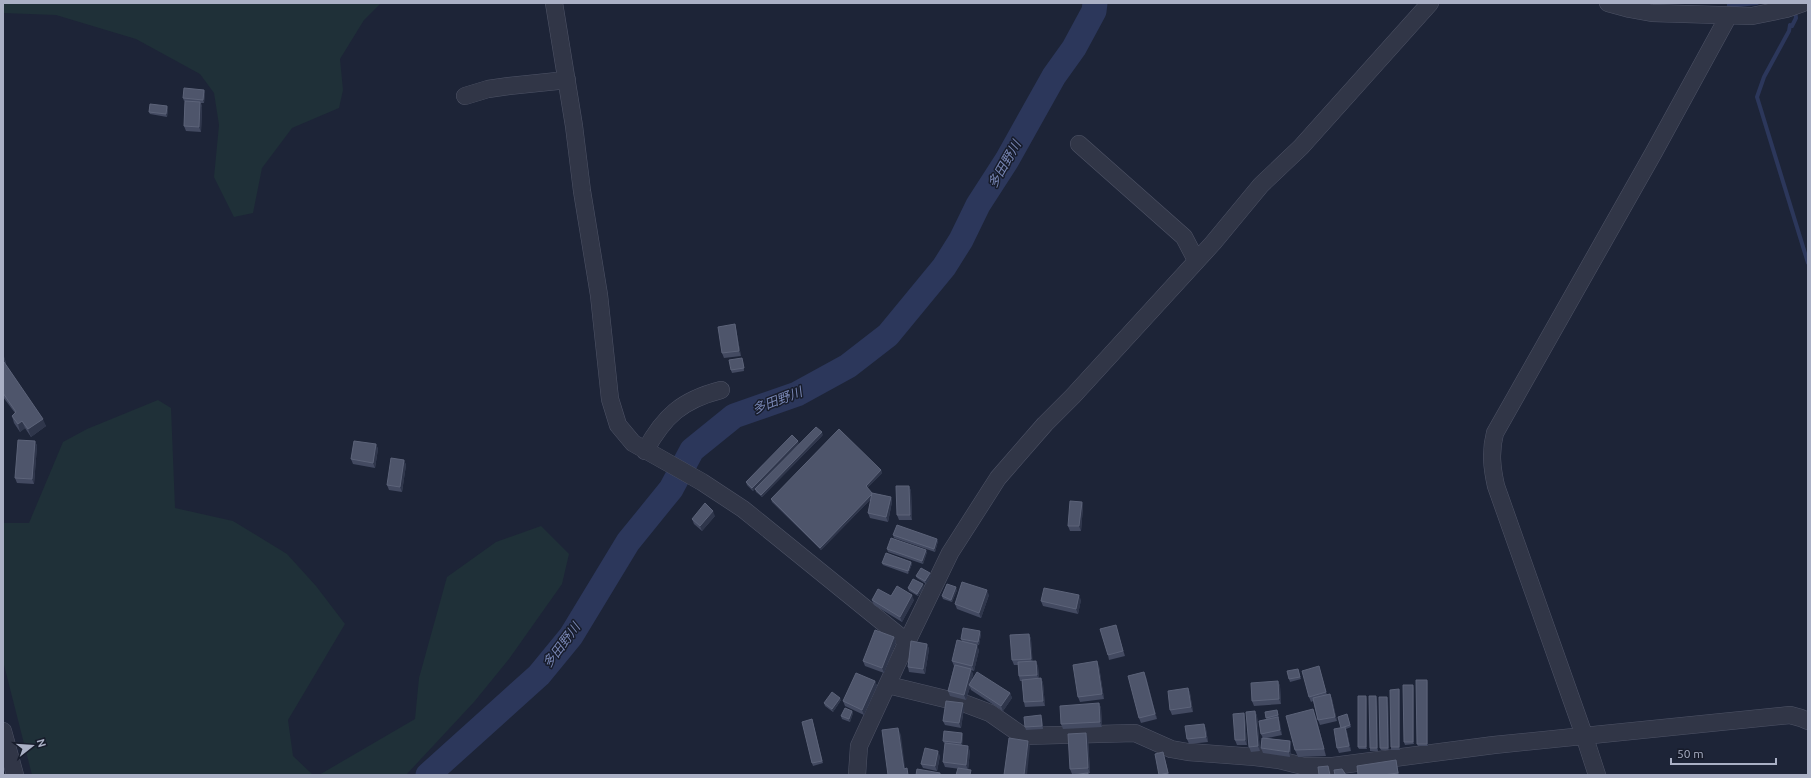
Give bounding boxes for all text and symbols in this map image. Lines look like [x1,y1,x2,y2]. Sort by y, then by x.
water label: 多田野川 [985,136,1024,190]
water label: 多田野川 [750,383,806,416]
water label: 多田野川 [540,618,583,670]
north arrow [12,726,52,766]
text: N [35,737,49,749]
scale bar [1671,740,1776,766]
text: 50 m [1677,747,1704,760]

